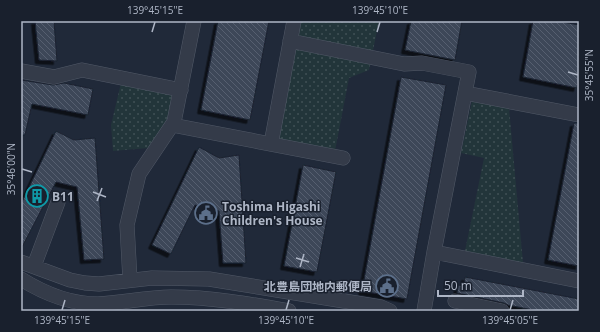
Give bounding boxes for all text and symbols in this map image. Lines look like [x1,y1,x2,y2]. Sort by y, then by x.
text: 139°45'15"E [127,3,183,17]
text: 139°45'10"E [352,3,408,17]
text: 35°45'55"N [582,49,596,101]
text: 35°46'00"N [4,143,18,195]
building icon: B11 [24,183,50,209]
place label: B11 [52,188,74,205]
place label: Toshima Higashi Children's House [222,198,323,229]
public building icon: Toshima Higashi Children's House [193,200,219,226]
scale bar [438,272,523,298]
public building icon: 北豊島団地内郵便局 [374,273,400,299]
text: 50 m [444,277,472,294]
place label: 北豊島団地内郵便局 [264,278,372,295]
text: 139°45'15"E [34,313,90,327]
text: 139°45'10"E [258,313,314,327]
text: 139°45'05"E [482,313,538,327]

